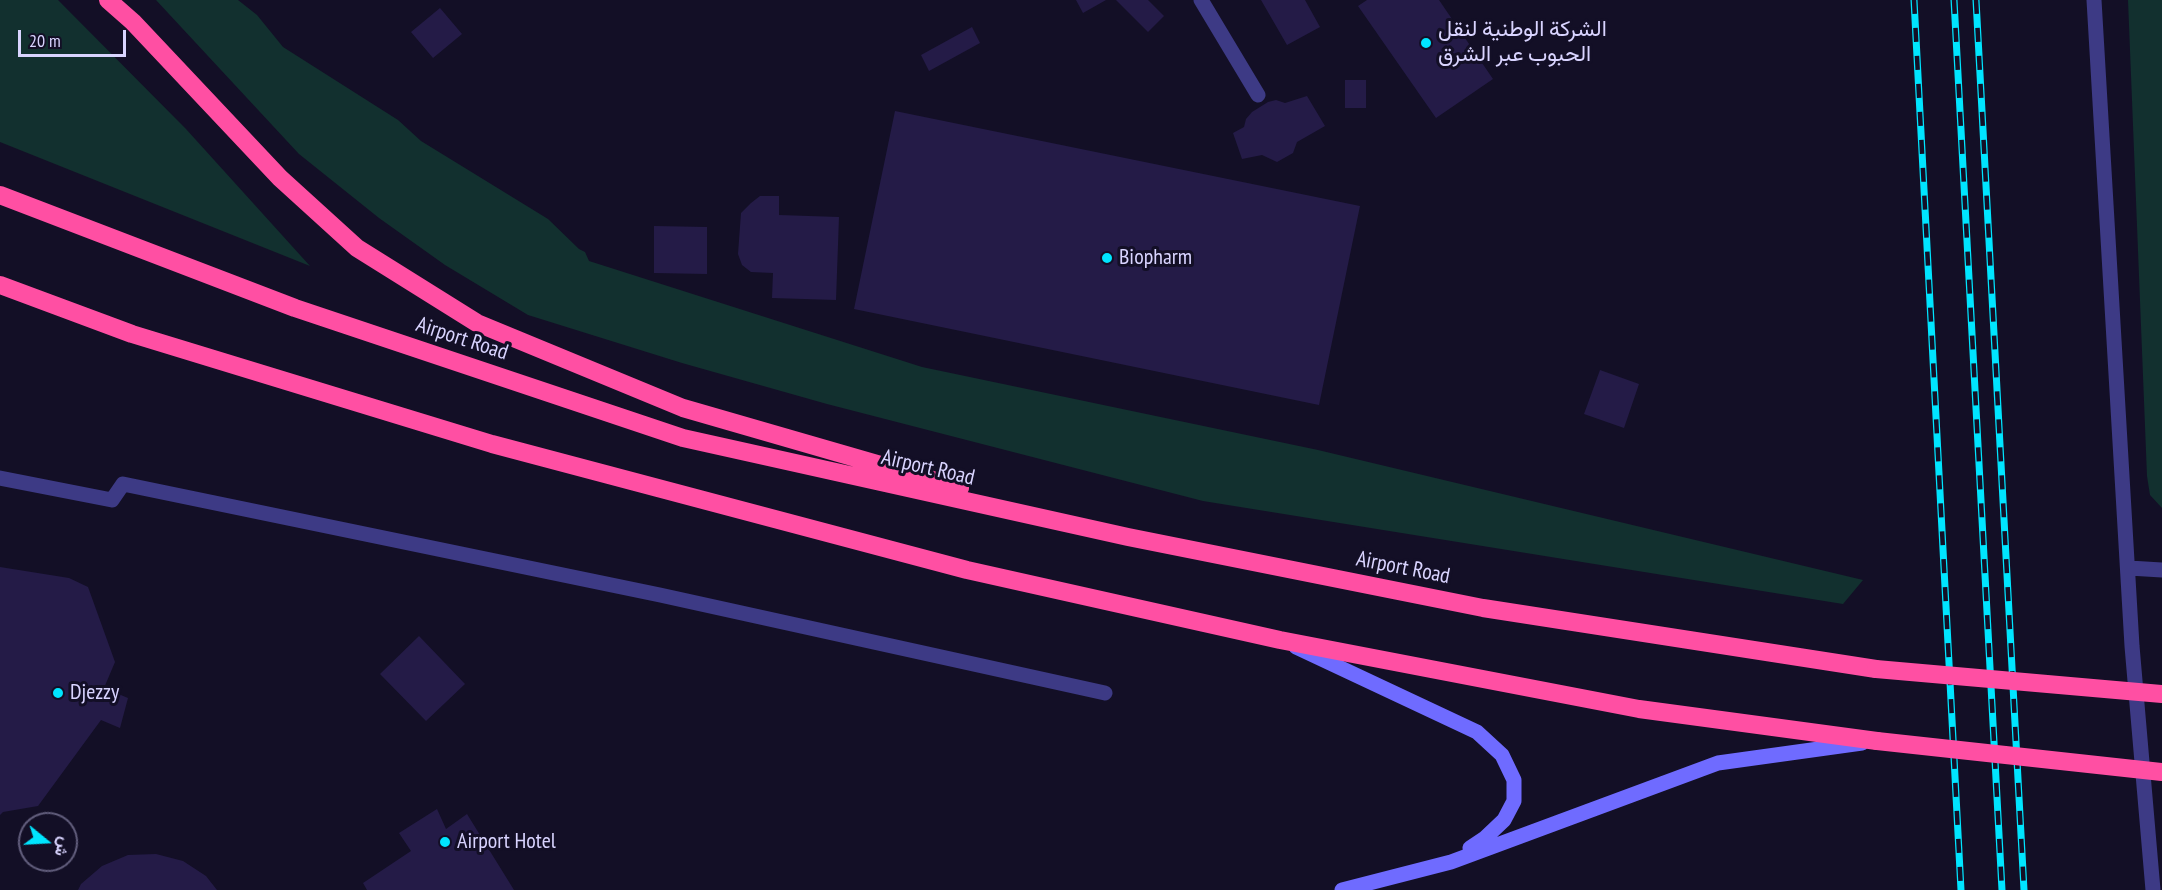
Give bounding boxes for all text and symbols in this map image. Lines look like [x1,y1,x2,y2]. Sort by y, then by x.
place label: الشركة الوطنية لنقل الحبوب عبر الشرق [1438,17,1607,68]
scale bar [21,18,129,56]
text: 20 m [29,29,61,52]
marker: الشركة الوطنية لنقل الحبوب عبر الشرق [1419,36,1433,50]
place label: Biopharm [1119,245,1192,271]
marker: Biopharm [1100,251,1114,265]
street label: Airport Road [413,312,511,366]
street label: Airport Road [879,444,977,492]
street label: Airport Road [1354,546,1452,590]
place label: Djezzy [70,680,119,706]
marker: Djezzy [51,686,65,700]
north arrow [18,812,78,872]
place label: Airport Hotel [457,829,556,855]
text: ش [51,835,76,859]
marker: Airport Hotel [438,835,452,849]

